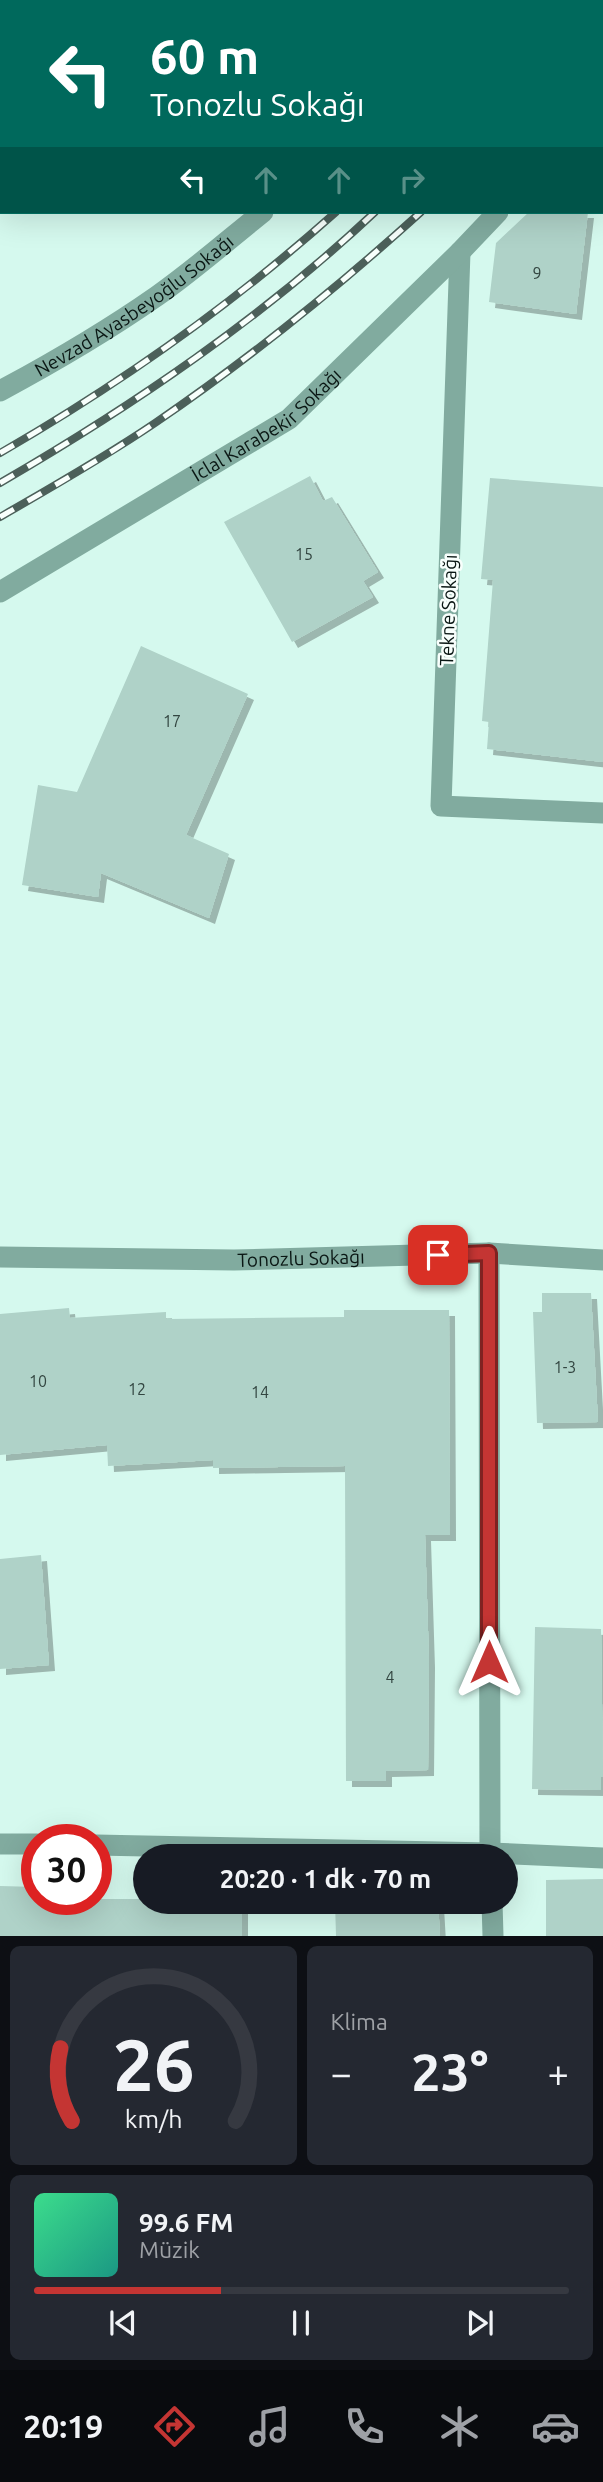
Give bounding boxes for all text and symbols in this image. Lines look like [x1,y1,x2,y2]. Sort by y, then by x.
icon: left [35,28,126,119]
text: 60 m [150,28,259,83]
text: Tonozlu Sokağı [150,86,365,122]
icon: left [174,161,212,199]
icon: ahead [247,161,285,199]
icon: ahead [320,161,358,199]
icon: right [393,161,431,199]
street label: Nevzad Ayasbeyoğlu Sokağı [31,230,238,381]
house number: 9 [532,264,542,282]
street label: İclal Karabekir Sokağı [188,364,345,486]
house number: 15 [295,545,313,563]
street label: Tekne Sokağı [435,554,461,666]
house number: 17 [163,712,181,730]
pin [408,1225,468,1285]
icon: arrive [419,1236,457,1274]
street label: Tonozlu Sokağı [237,1245,365,1271]
house number: 1-3 [554,1358,576,1376]
house number: 10 [29,1372,47,1390]
house number: 12 [128,1380,146,1398]
house number: 14 [251,1383,269,1401]
position arrow [452,1625,526,1699]
house number: 4 [385,1668,395,1686]
speed limit sign: 30 [21,1824,112,1915]
text: 20:20 · 1 dk · 70 m [220,1864,431,1893]
text: Klima [331,2009,388,2034]
text: 26 [112,2024,194,2106]
text: 23° [411,2043,488,2101]
text: − [331,2052,352,2094]
text: + [548,2052,569,2094]
text: km/h [124,2105,182,2133]
text: 99.6 FM [139,2208,233,2237]
text: Müzik [139,2237,200,2262]
icon: previous [104,2304,142,2342]
icon: pause [282,2304,320,2342]
icon: next [461,2304,499,2342]
icon: directions [150,2402,199,2451]
icon: music [245,2402,294,2451]
icon: phone [340,2402,389,2451]
icon: climate [435,2402,484,2451]
icon: car [531,2402,580,2451]
text: 20:19 [23,2408,103,2444]

